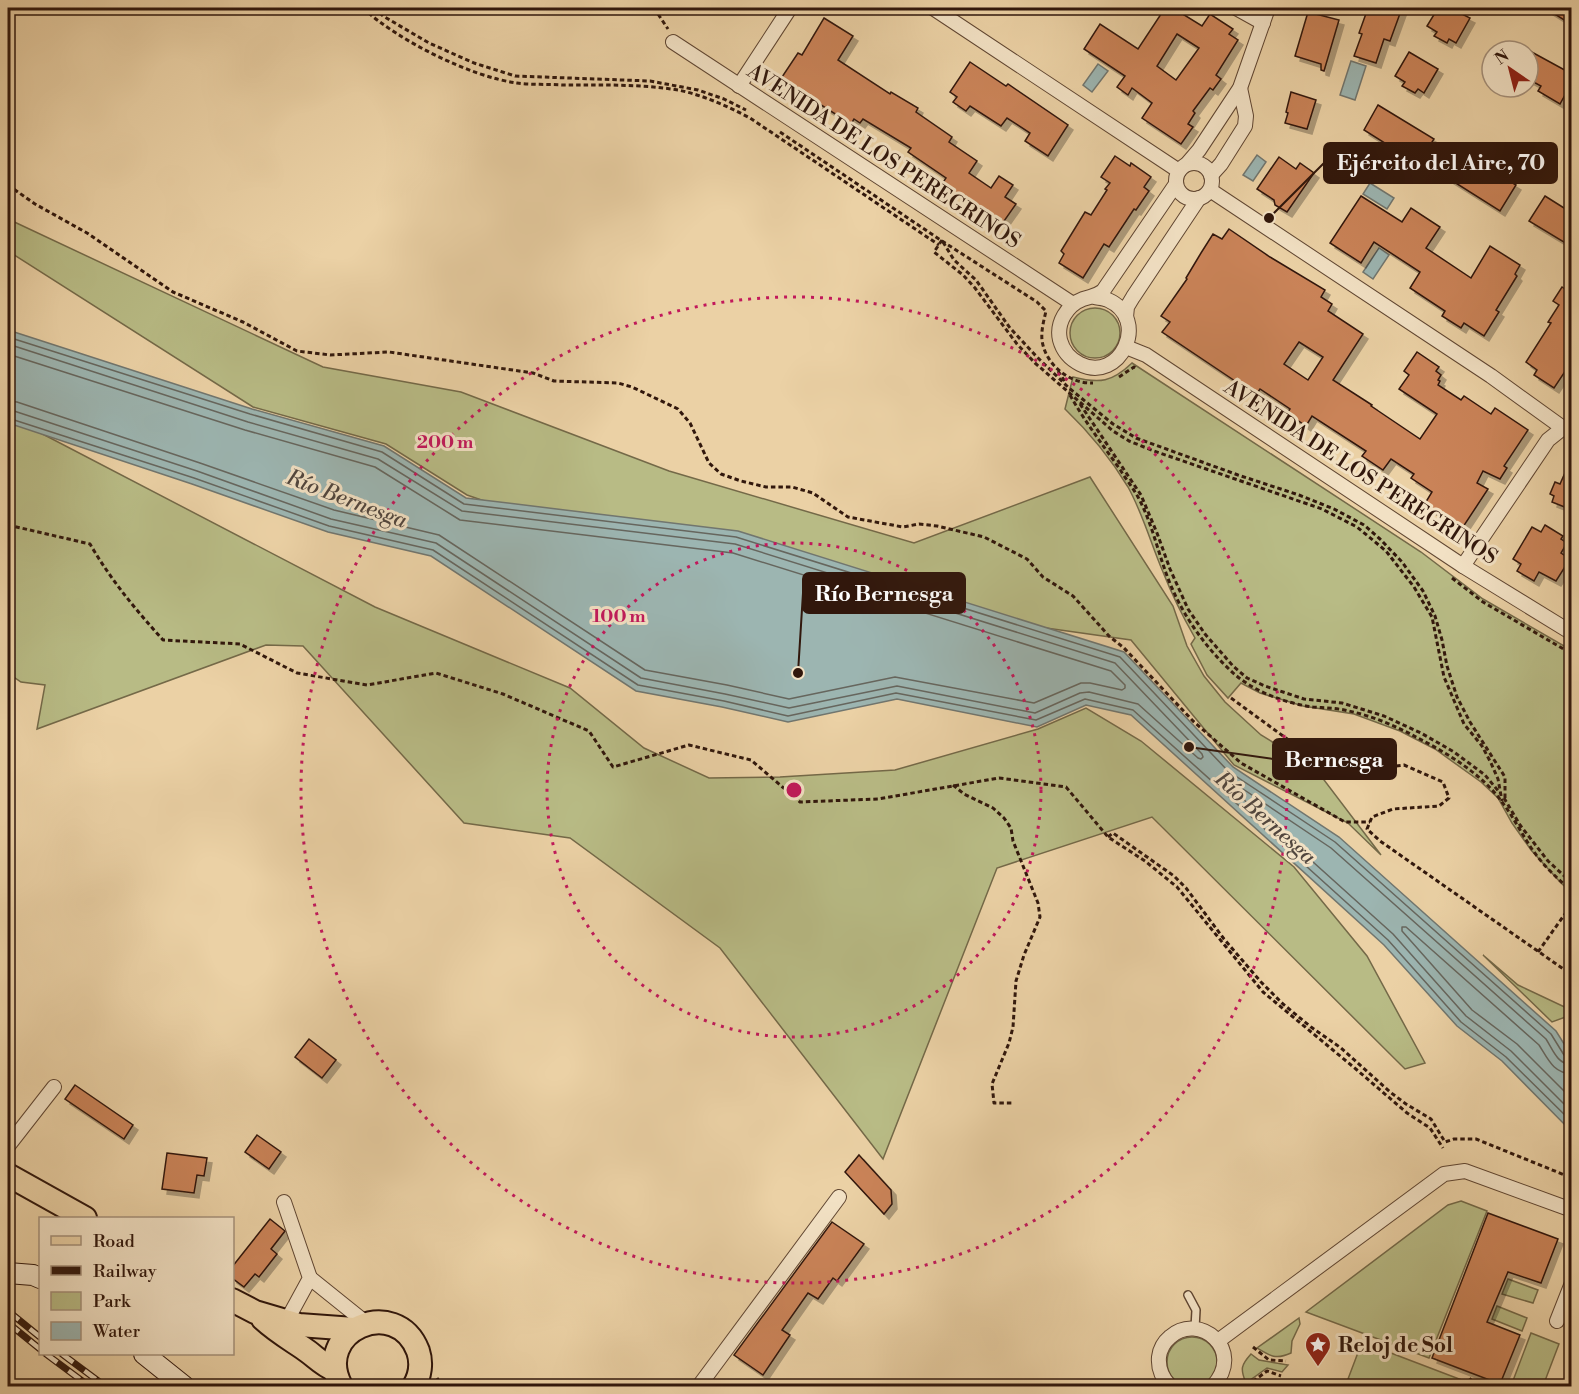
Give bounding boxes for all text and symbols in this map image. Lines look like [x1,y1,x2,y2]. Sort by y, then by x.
north arrow [1480,39,1540,99]
text: N [1491,46,1513,69]
street label: AVENIDA DE LOS PEREGRINOS [741,58,1025,255]
callout: Ejército del Aire, 70 [1324,143,1557,183]
text: Ejército del Aire, 70 [1337,150,1545,177]
street label: AVENIDA DE LOS PEREGRINOS [1218,374,1502,571]
text: 200 m [417,431,474,454]
water label: Río Bernesga [281,464,411,535]
callout: Río Bernesga [803,573,965,613]
text: Río Bernesga [815,581,954,608]
text: 100 m [592,605,646,628]
callout: Bernesga [1273,739,1396,779]
text: Bernesga [1285,747,1385,774]
water label: Río Bernesga [1208,765,1322,871]
centre of rings [784,780,804,800]
legend [39,1217,234,1355]
text: Road [93,1230,136,1253]
text: Railway [93,1260,157,1283]
text: Park [93,1290,132,1313]
text: Water [92,1320,141,1343]
place icon: Reloj de Sol [1303,1330,1333,1368]
place label: Reloj de Sol [1338,1333,1453,1359]

